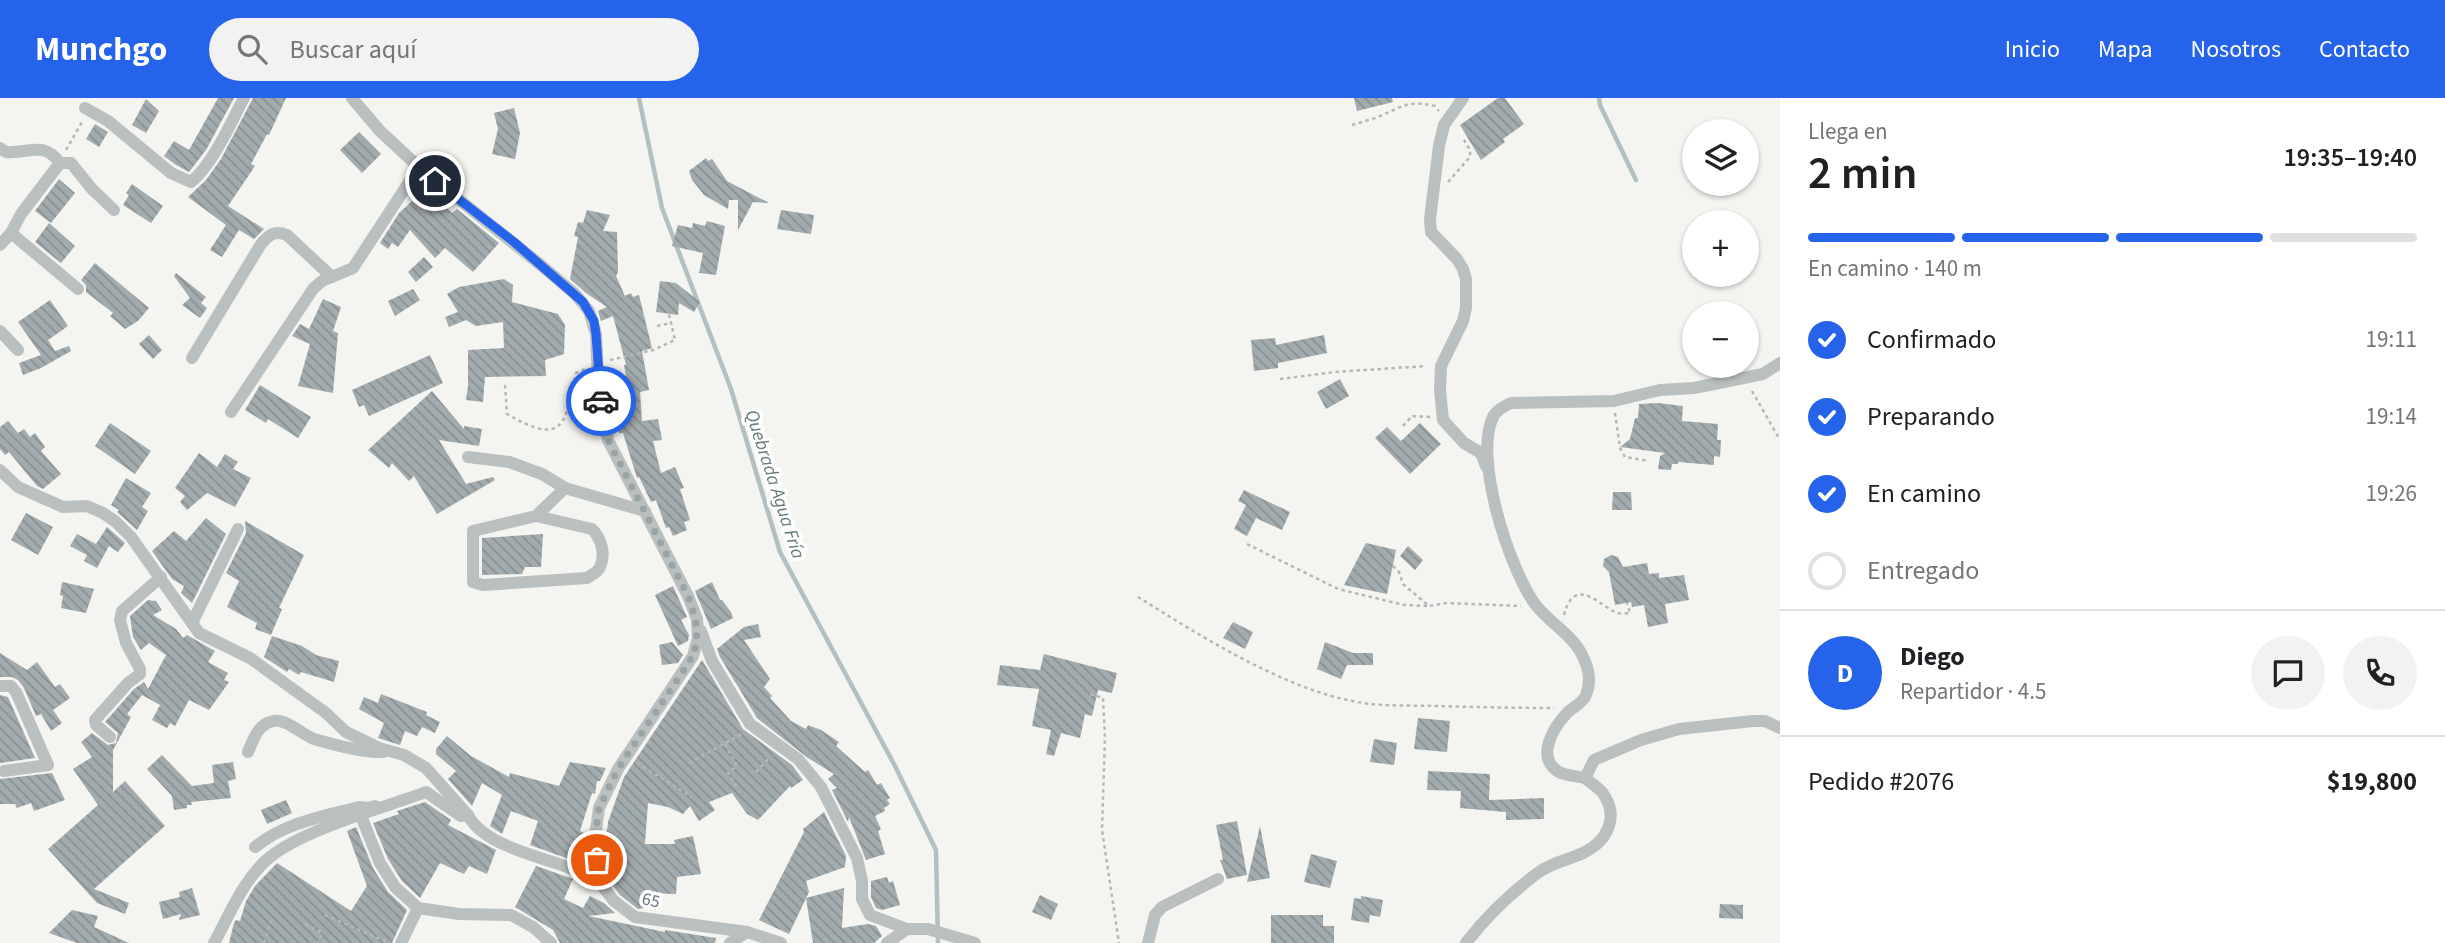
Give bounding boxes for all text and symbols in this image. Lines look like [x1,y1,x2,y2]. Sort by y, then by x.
search box [209,18,699,81]
text: Munchgo [35,26,167,73]
icon: search [233,30,271,68]
text: Buscar aquí [289,31,417,68]
text: Inicio [2005,32,2060,67]
text: Mapa [2098,32,2153,67]
text: Nosotros [2191,32,2281,67]
text: Contacto [2319,32,2410,67]
text: Llega en [1808,115,1888,148]
map controls [1682,119,1759,378]
button: layers [1682,119,1759,196]
text: 19:35–19:40 [2284,139,2417,176]
text: 2 min [1808,141,1917,206]
pin [405,151,465,211]
icon: home [416,162,454,200]
button: + [1682,210,1759,287]
text: En camino · 140 m [1808,252,1982,285]
button: − [1682,301,1759,378]
icon: check [1808,321,1846,359]
text: Confirmado [1867,321,1996,358]
text: 19:11 [2366,323,2417,356]
courier [566,366,636,436]
icon: car [582,382,620,420]
icon: check [1808,398,1846,436]
text: Preparando [1867,398,1995,435]
text: 19:14 [2366,400,2417,433]
water label: Quebrada Agua Fría [738,406,811,563]
icon: check [1808,475,1846,513]
text: En camino [1867,475,1981,512]
text: 19:26 [2366,477,2417,510]
text: Entregado [1867,552,1979,589]
button: chat [2251,636,2325,710]
button: phone [2343,636,2417,710]
text: Diego [1900,638,1965,675]
text: D [1837,655,1853,692]
text: Repartidor · 4.5 [1900,675,2046,708]
text: Pedido #2076 [1808,763,1954,800]
text: $19,800 [2327,763,2417,800]
pin [567,830,627,890]
icon: bag [578,841,616,879]
street label: 65 [639,886,662,915]

